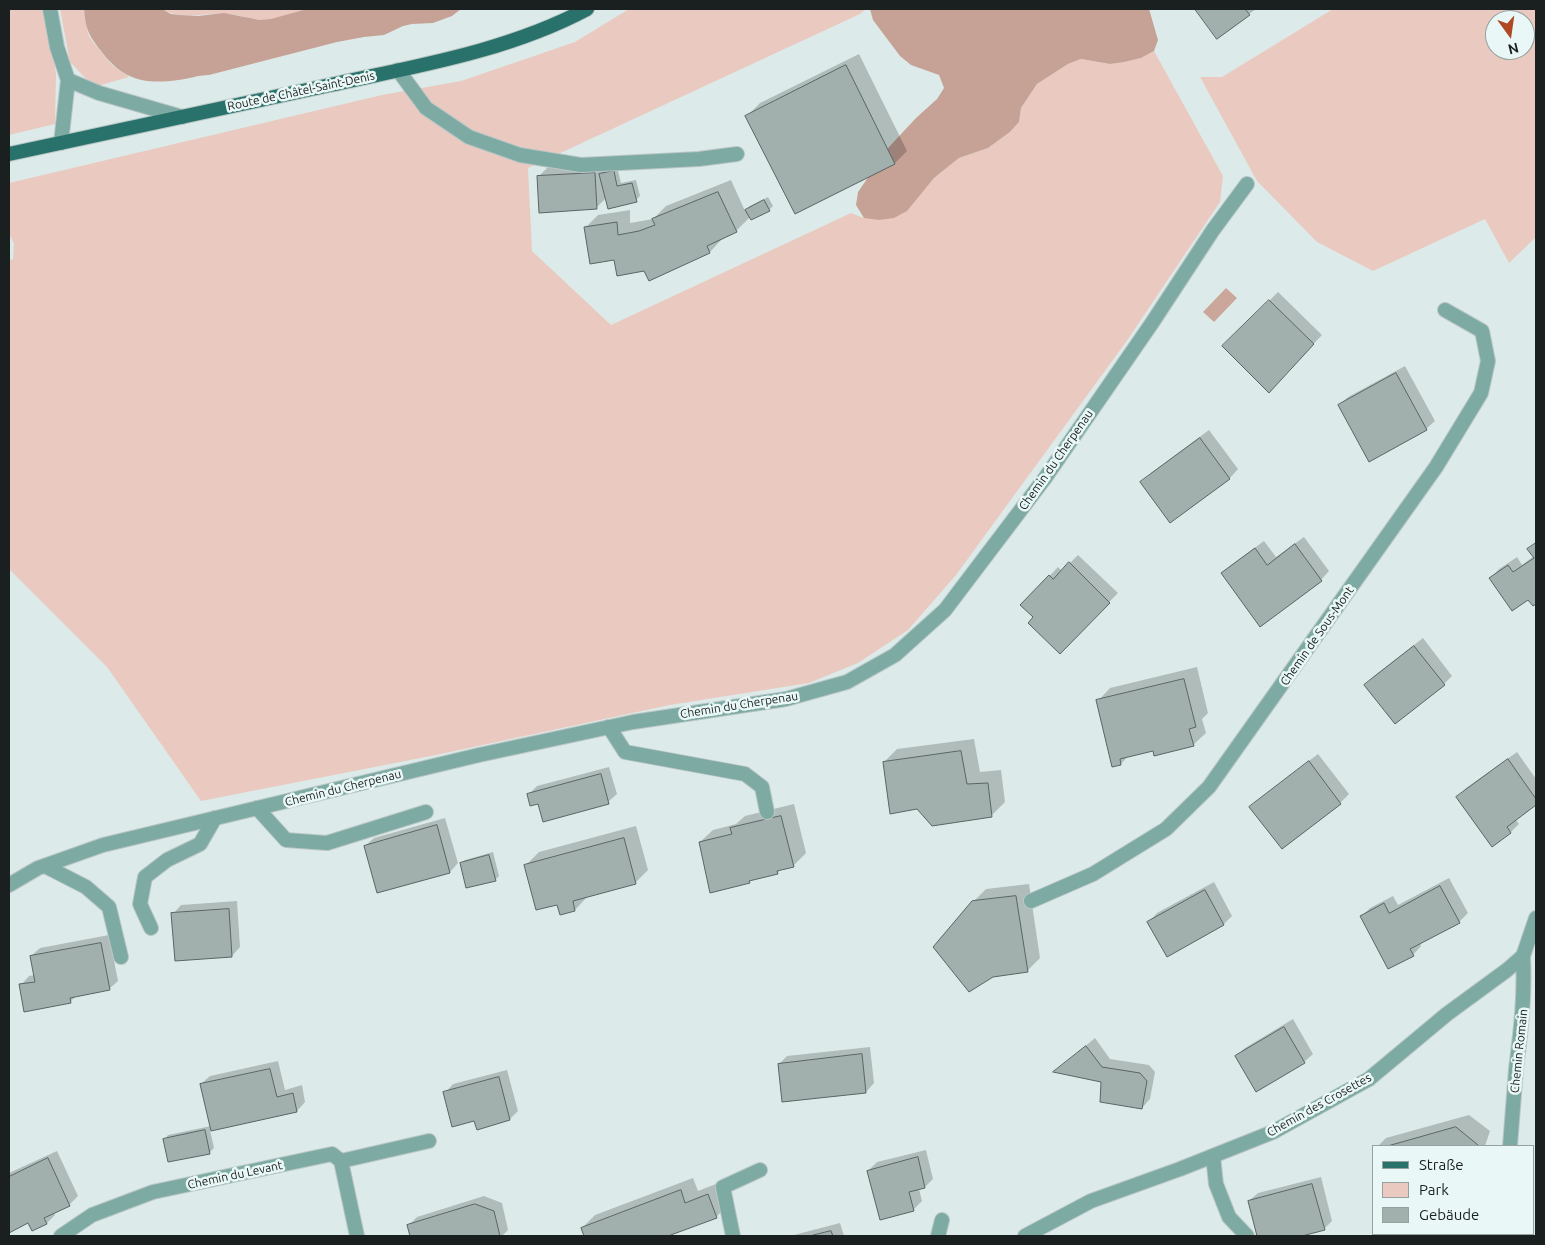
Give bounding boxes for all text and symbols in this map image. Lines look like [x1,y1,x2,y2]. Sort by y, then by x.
north arrow [1485,10,1535,60]
text: N [1506,40,1520,58]
street label: Route de Châtel-Saint-Denis [226,68,376,114]
street label: Chemin du Cherpenau [1016,407,1096,513]
street label: Chemin de Sous-Mont [1277,584,1357,688]
street label: Chemin du Cherpenau [679,689,799,721]
street label: Chemin du Cherpenau [283,767,403,809]
street label: Chemin Romain [1507,1008,1531,1094]
street label: Chemin des Crosettes [1264,1070,1374,1140]
legend [1372,1145,1535,1235]
text: Straße [1419,1156,1463,1173]
street label: Chemin du Levant [186,1158,284,1192]
text: Park [1419,1181,1449,1198]
text: Gebäude [1419,1206,1479,1223]

